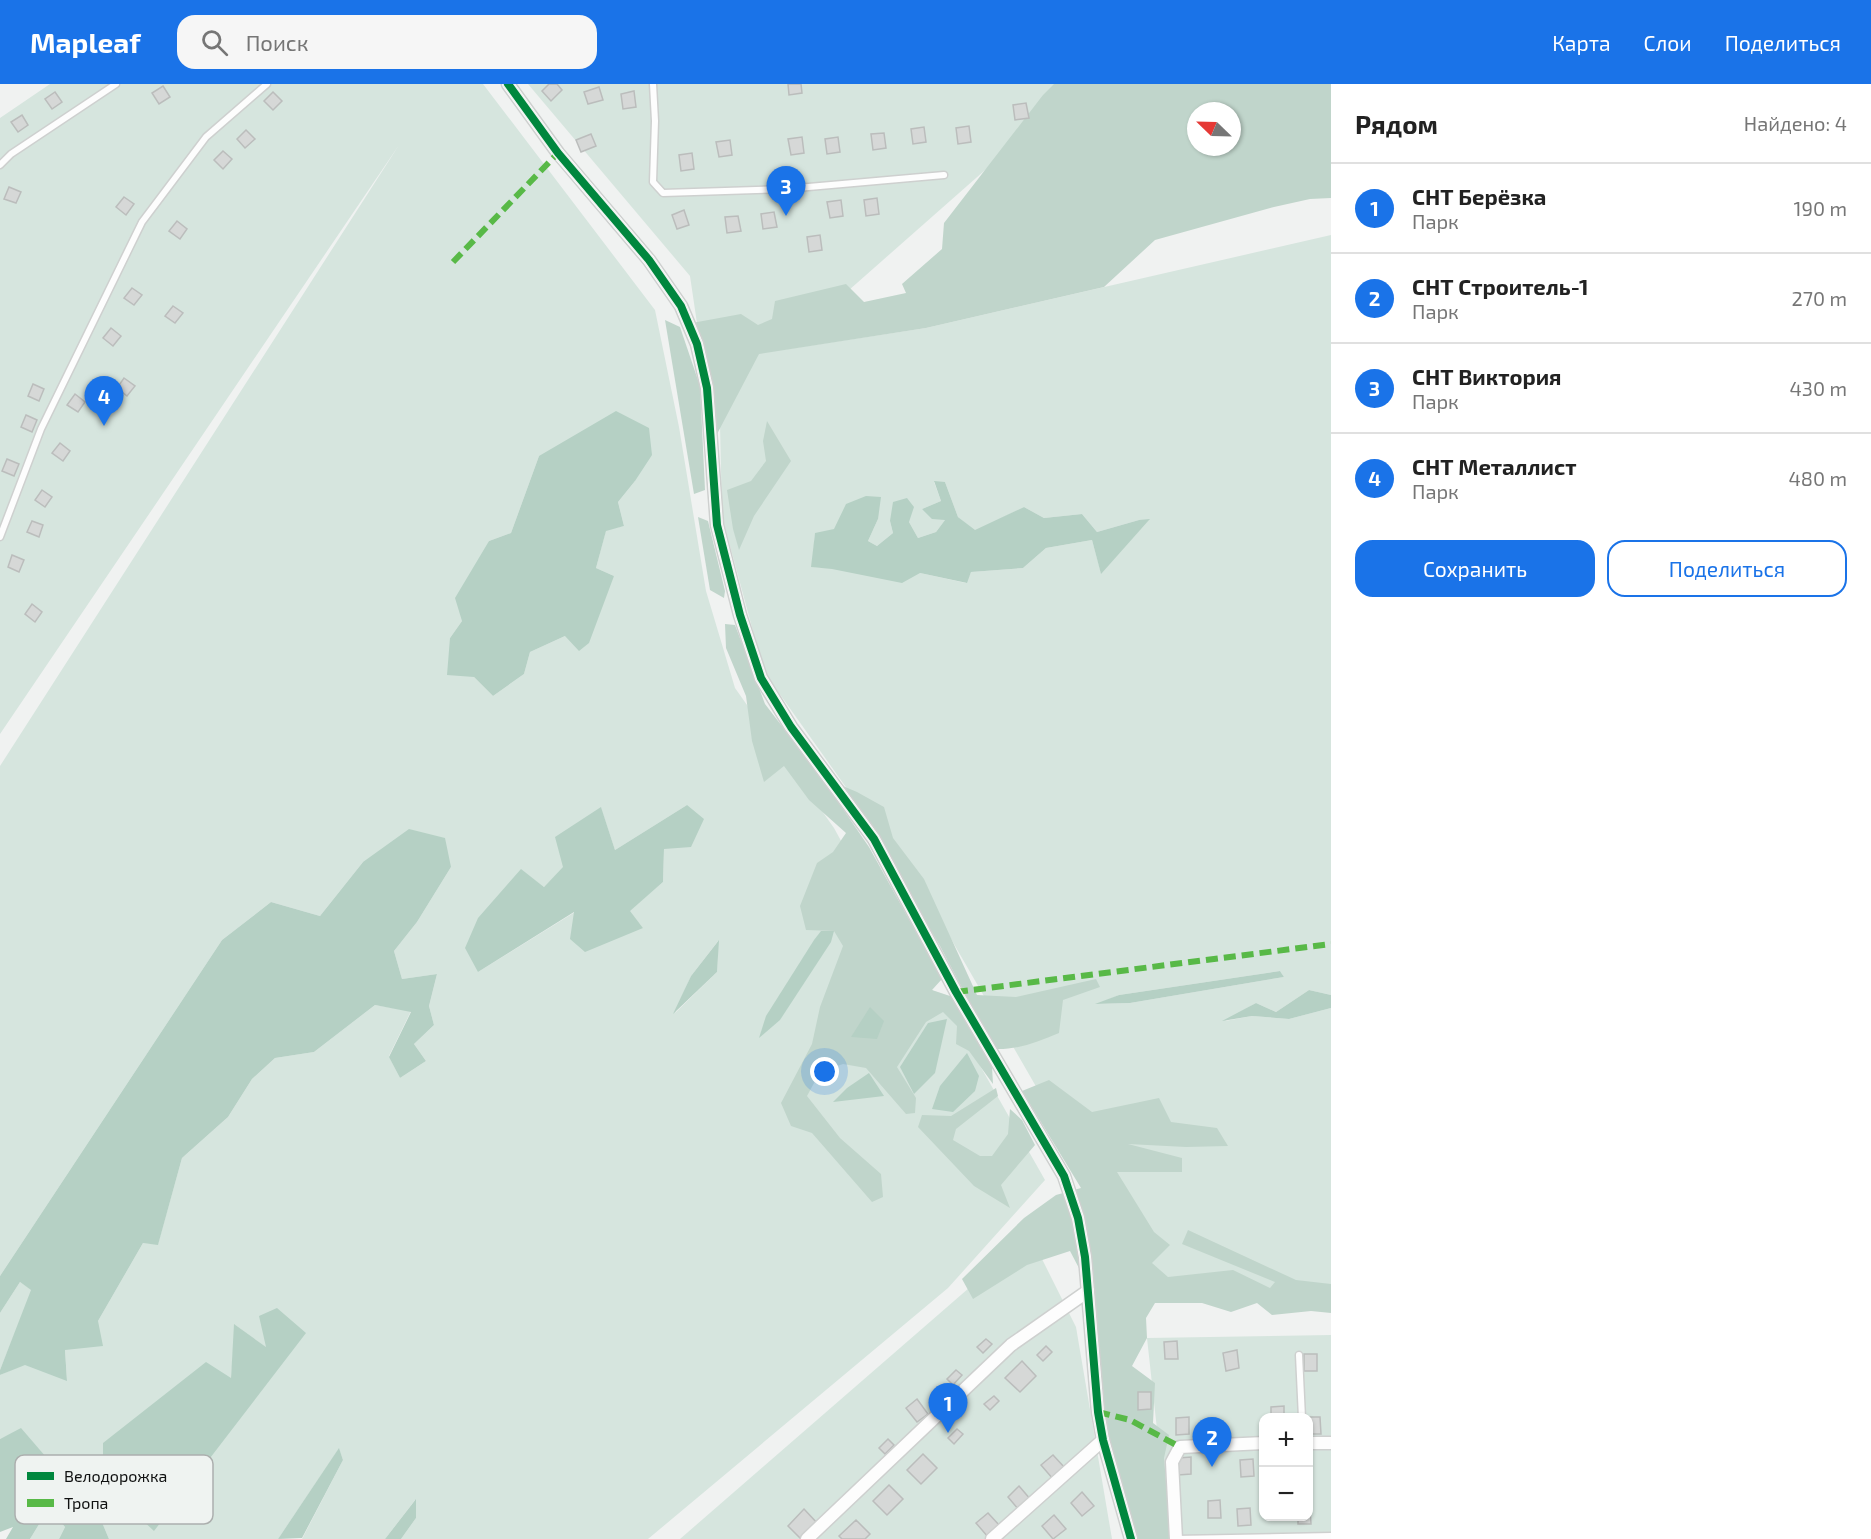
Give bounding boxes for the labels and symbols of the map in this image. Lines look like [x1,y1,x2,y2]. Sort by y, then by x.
north arrow [1187,102,1241,156]
pin: 3 [766,166,806,216]
pin: 4 [84,376,124,426]
your location [810,1057,839,1086]
pin: 1 [928,1384,968,1433]
pin: 2 [1192,1418,1232,1467]
legend [15,1455,213,1524]
text: Велодорожка [64,1466,167,1485]
text: Тропа [64,1493,108,1512]

